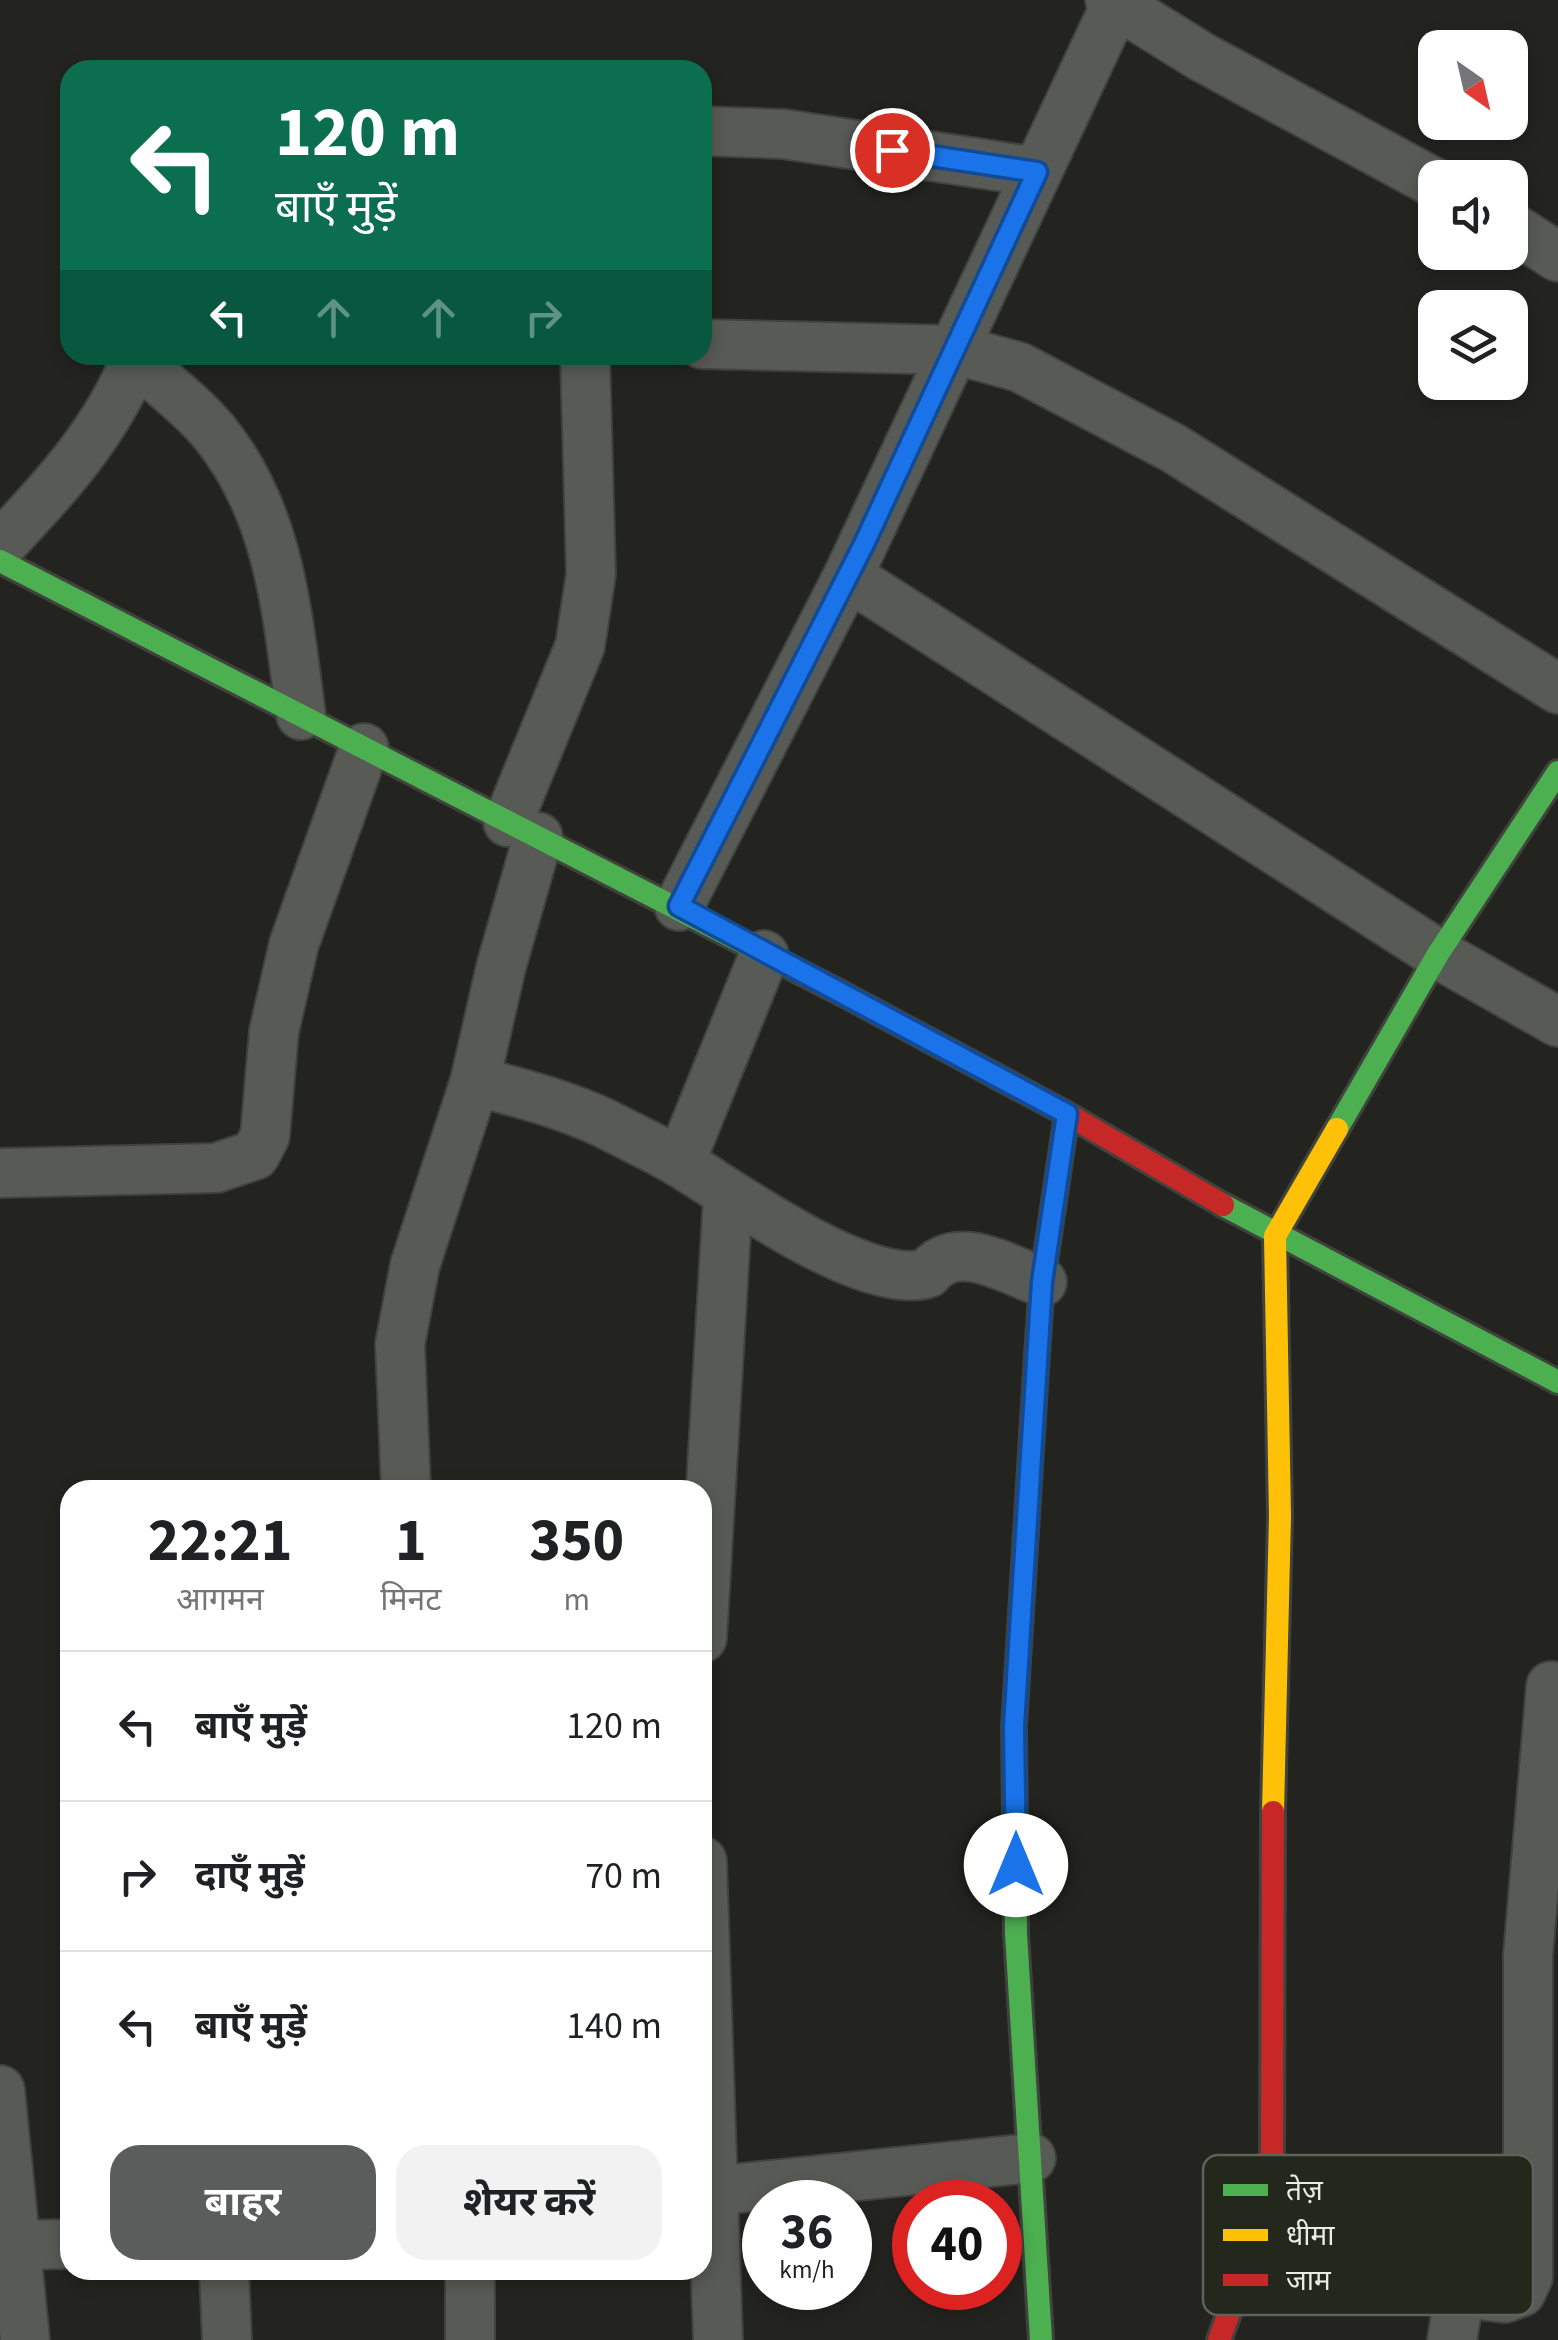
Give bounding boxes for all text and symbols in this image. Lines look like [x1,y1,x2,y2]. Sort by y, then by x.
north arrow [1418,30,1528,140]
map controls [1418,30,1528,400]
text: 120 m [275,83,460,183]
icon: left [110,100,240,230]
pin [850,108,935,193]
icon: arrive [865,123,920,178]
button: sound [1418,160,1528,270]
text: बाएँ मुड़ें [275,176,397,240]
icon: left [201,290,256,345]
icon: ahead [306,290,361,345]
icon: ahead [411,290,466,345]
icon: right [516,290,571,345]
button: layers [1418,290,1528,400]
text: 22:21 [148,1499,292,1584]
text: 1 [395,1499,427,1584]
text: 350 [529,1499,624,1584]
text: आगमन [176,1577,264,1623]
text: मिनट [380,1577,441,1623]
text: m [563,1577,590,1623]
icon: left [110,1699,165,1754]
text: बाएँ मुड़ें [195,1699,307,1753]
text: 120 m [566,1699,662,1753]
position arrow [964,1813,1068,1917]
icon: right [110,1849,165,1904]
text: दाएँ मुड़ें [195,1849,305,1903]
text: 70 m [585,1849,662,1903]
icon: left [110,1999,165,2054]
text: बाएँ मुड़ें [195,1999,307,2053]
text: 140 m [566,1999,662,2053]
button: बाहर [110,2145,376,2260]
button: शेयर करें [396,2145,662,2260]
legend [1203,2155,1533,2315]
text: तेज़ [1286,2171,1324,2211]
speed limit sign: 40 [892,2180,1022,2310]
text: 36 [781,2197,833,2268]
text: धीमा [1286,2216,1335,2256]
text: km/h [779,2252,835,2288]
text: जाम [1286,2261,1332,2301]

